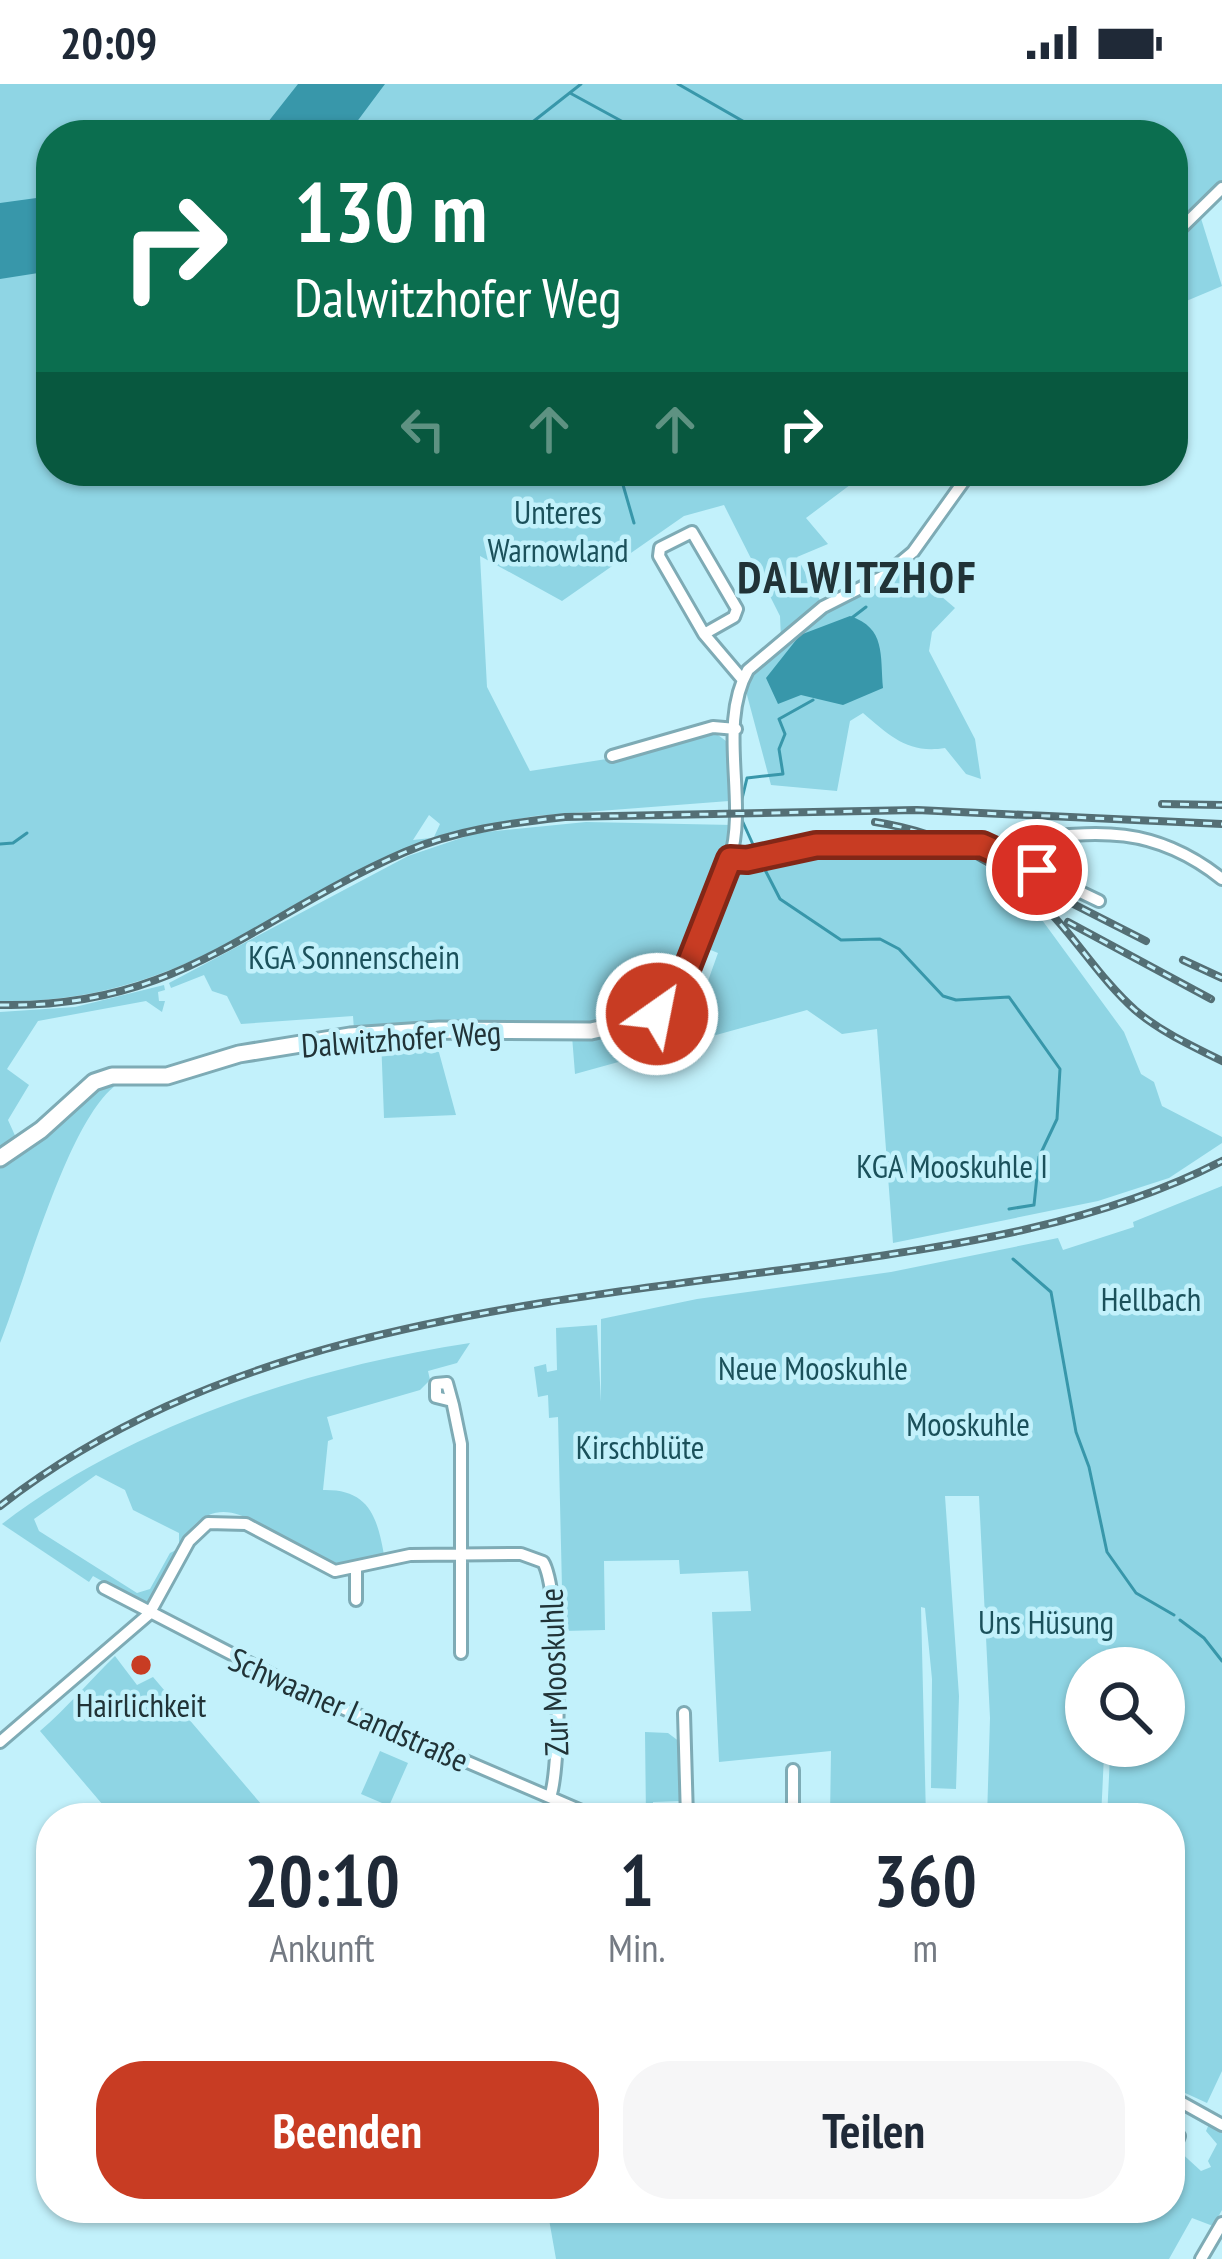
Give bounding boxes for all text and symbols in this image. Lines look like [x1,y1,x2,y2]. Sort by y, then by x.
text: 20:09 [60,13,157,71]
text: 130 m [294,156,487,265]
icon: right [96,168,252,324]
text: Dalwitzhofer Weg [294,262,622,332]
icon: left [390,396,456,462]
icon: ahead [516,396,582,462]
icon: ahead [642,396,708,462]
icon: right [768,396,834,462]
park label: Unteres Warnowland [488,490,628,571]
district label: DALWITZHOF [737,547,979,605]
pin [986,819,1088,921]
icon: arrive [1004,837,1070,903]
park label: KGA Sonnenschein [248,935,460,978]
position arrow [594,951,720,1077]
street label: Dalwitzhofer Weg [300,1010,502,1066]
park label: KGA Mooskuhle I [856,1144,1048,1187]
park label: Hellbach [1101,1277,1201,1320]
park label: Neue Mooskuhle [718,1346,908,1389]
park label: Mooskuhle [906,1402,1030,1445]
park label: Kirschblüte [576,1425,704,1468]
street label: Zur Mooskuhle [529,1587,577,1757]
park label: Uns Hüsung [978,1600,1114,1643]
street label: Schwaaner Landstraße [222,1637,476,1781]
map controls [1065,1647,1185,1767]
button: search [1065,1647,1185,1767]
marker: Hairlichkeit [128,1652,154,1678]
place label: Hairlichkeit [76,1683,206,1726]
text: 20:10 [244,1833,400,1926]
text: 1 [620,1833,654,1926]
text: 360 [874,1833,977,1926]
text: Ankunft [270,1922,375,1973]
text: Min. [608,1922,665,1973]
text: m [913,1922,938,1973]
button: Beenden [96,2061,599,2199]
button: Teilen [623,2061,1125,2199]

